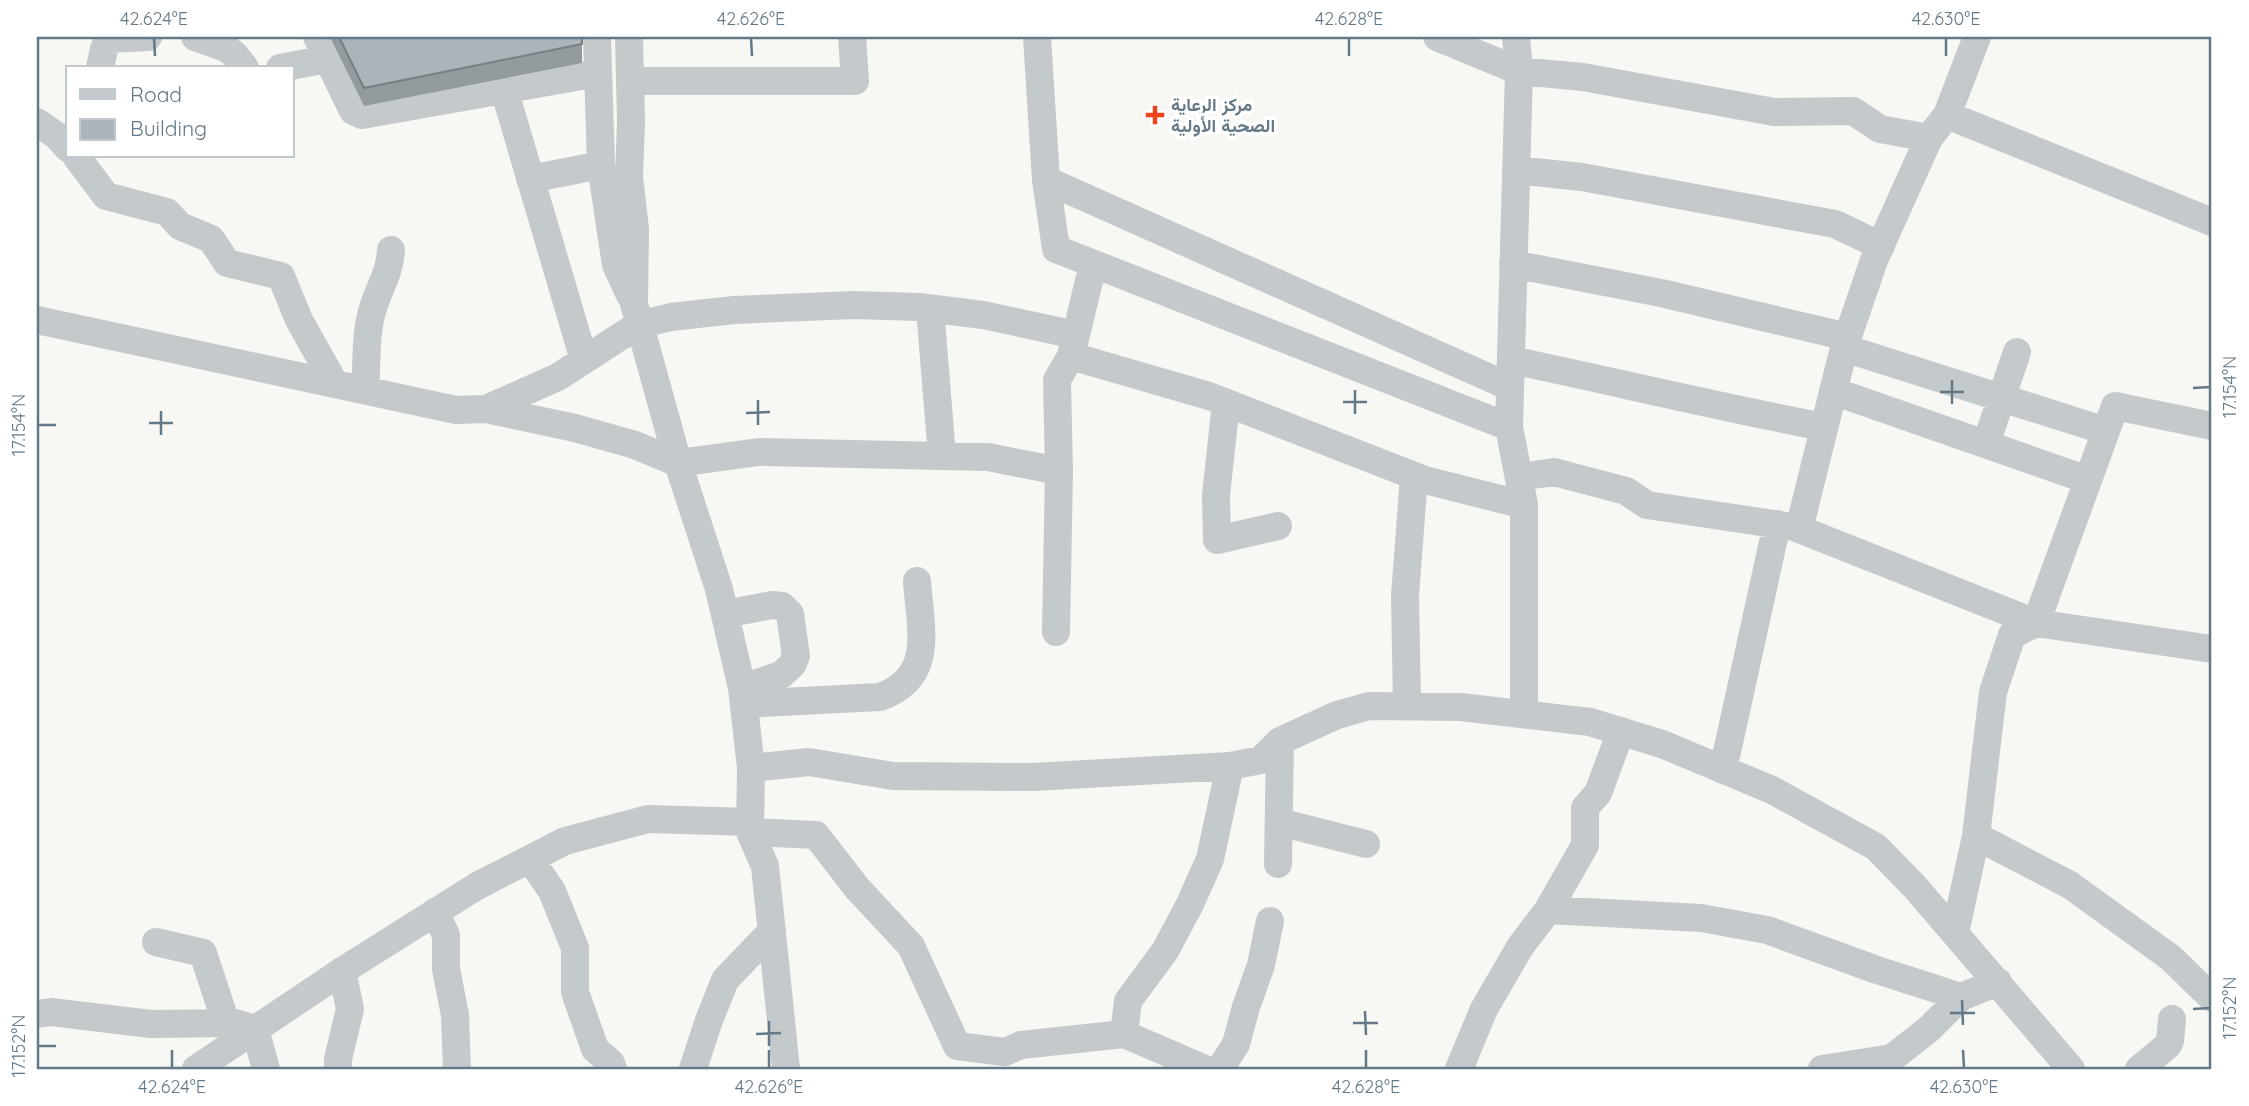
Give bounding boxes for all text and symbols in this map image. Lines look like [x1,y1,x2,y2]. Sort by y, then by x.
text: 42.624°E [120,7,188,30]
text: 42.626°E [717,7,785,30]
text: 42.628°E [1315,7,1383,30]
text: 42.630°E [1912,7,1980,30]
legend [66,66,294,158]
text: Road [130,81,182,107]
place label: مركز الرعاية الصحية الأولية [1171,93,1275,137]
marker: مركز الرعاية الصحية الأولية [1145,105,1165,125]
text: Building [130,115,207,141]
text: 17.154°N [2218,356,2241,418]
text: 17.154°N [7,394,30,456]
text: 17.152°N [2218,977,2241,1039]
text: 17.152°N [7,1015,30,1077]
text: 42.624°E [138,1075,206,1098]
text: 42.626°E [735,1075,803,1098]
text: 42.628°E [1332,1075,1400,1098]
text: 42.630°E [1930,1075,1998,1098]

